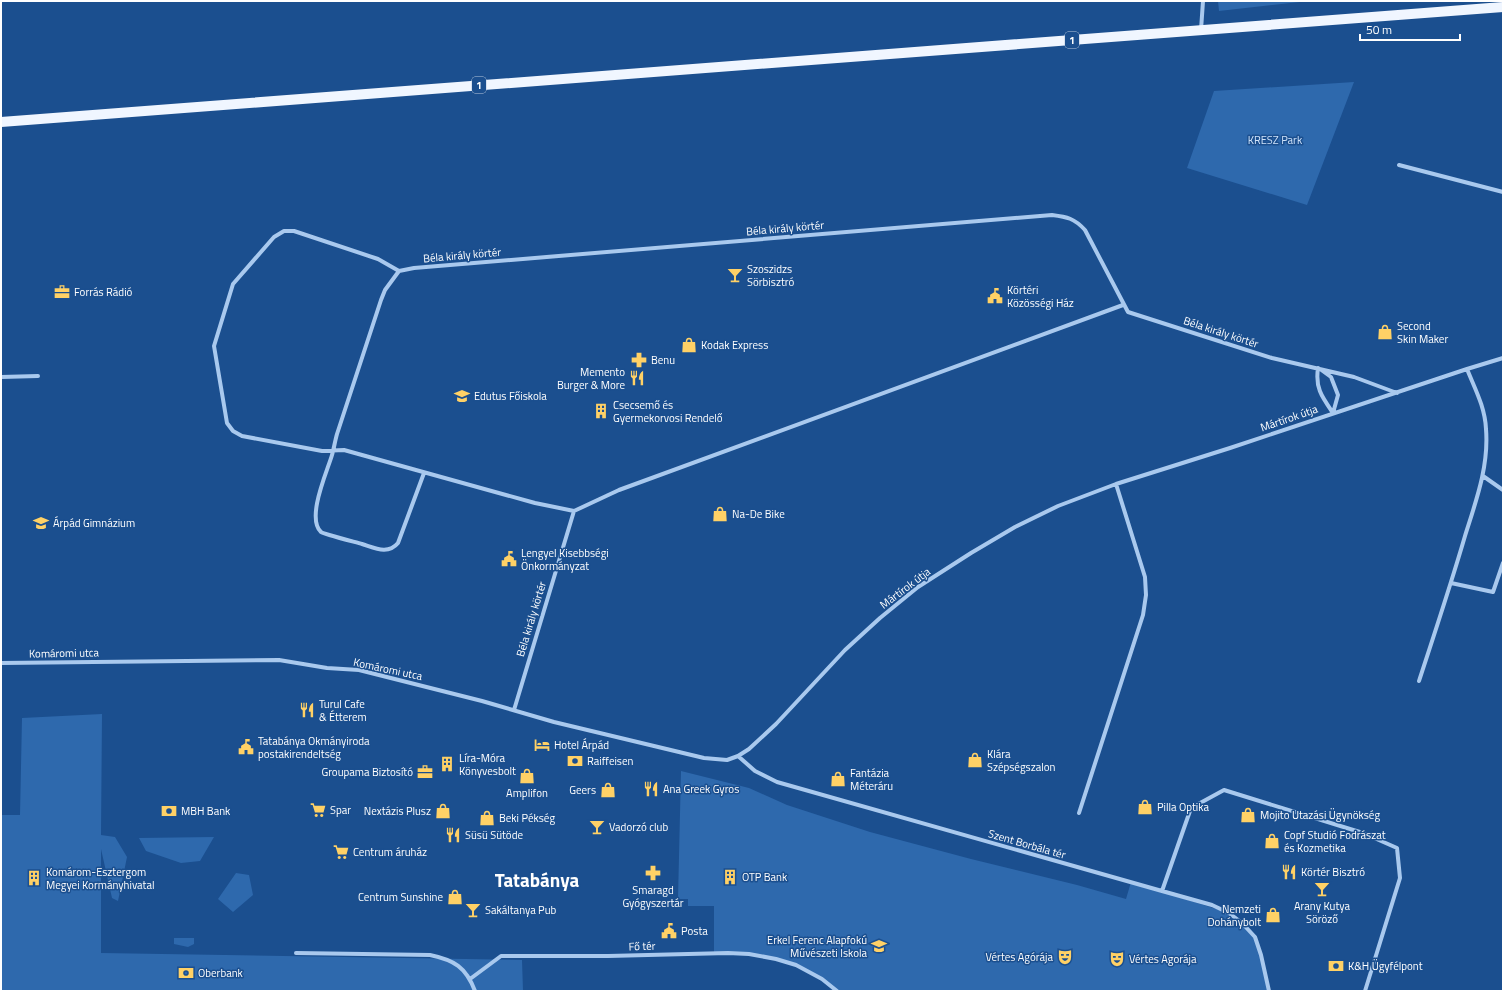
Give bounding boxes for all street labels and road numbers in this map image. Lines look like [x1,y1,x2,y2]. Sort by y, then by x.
road number: 1 [1065,32,1079,48]
road number: 1 [472,77,486,93]
street label: Béla király körtér [745,217,825,239]
street label: Béla király körtér [422,244,502,266]
street label: Béla király körtér [1181,312,1261,352]
street label: Mártírok útja [1258,401,1320,435]
street label: Mártírok útja [876,563,934,612]
street label: Béla király körtér [512,579,550,659]
street label: Komáromi utca [29,644,100,662]
street label: Komáromi utca [352,654,424,684]
street label: Szent Borbála tér [986,825,1068,863]
street label: Fő tér [628,938,656,954]

